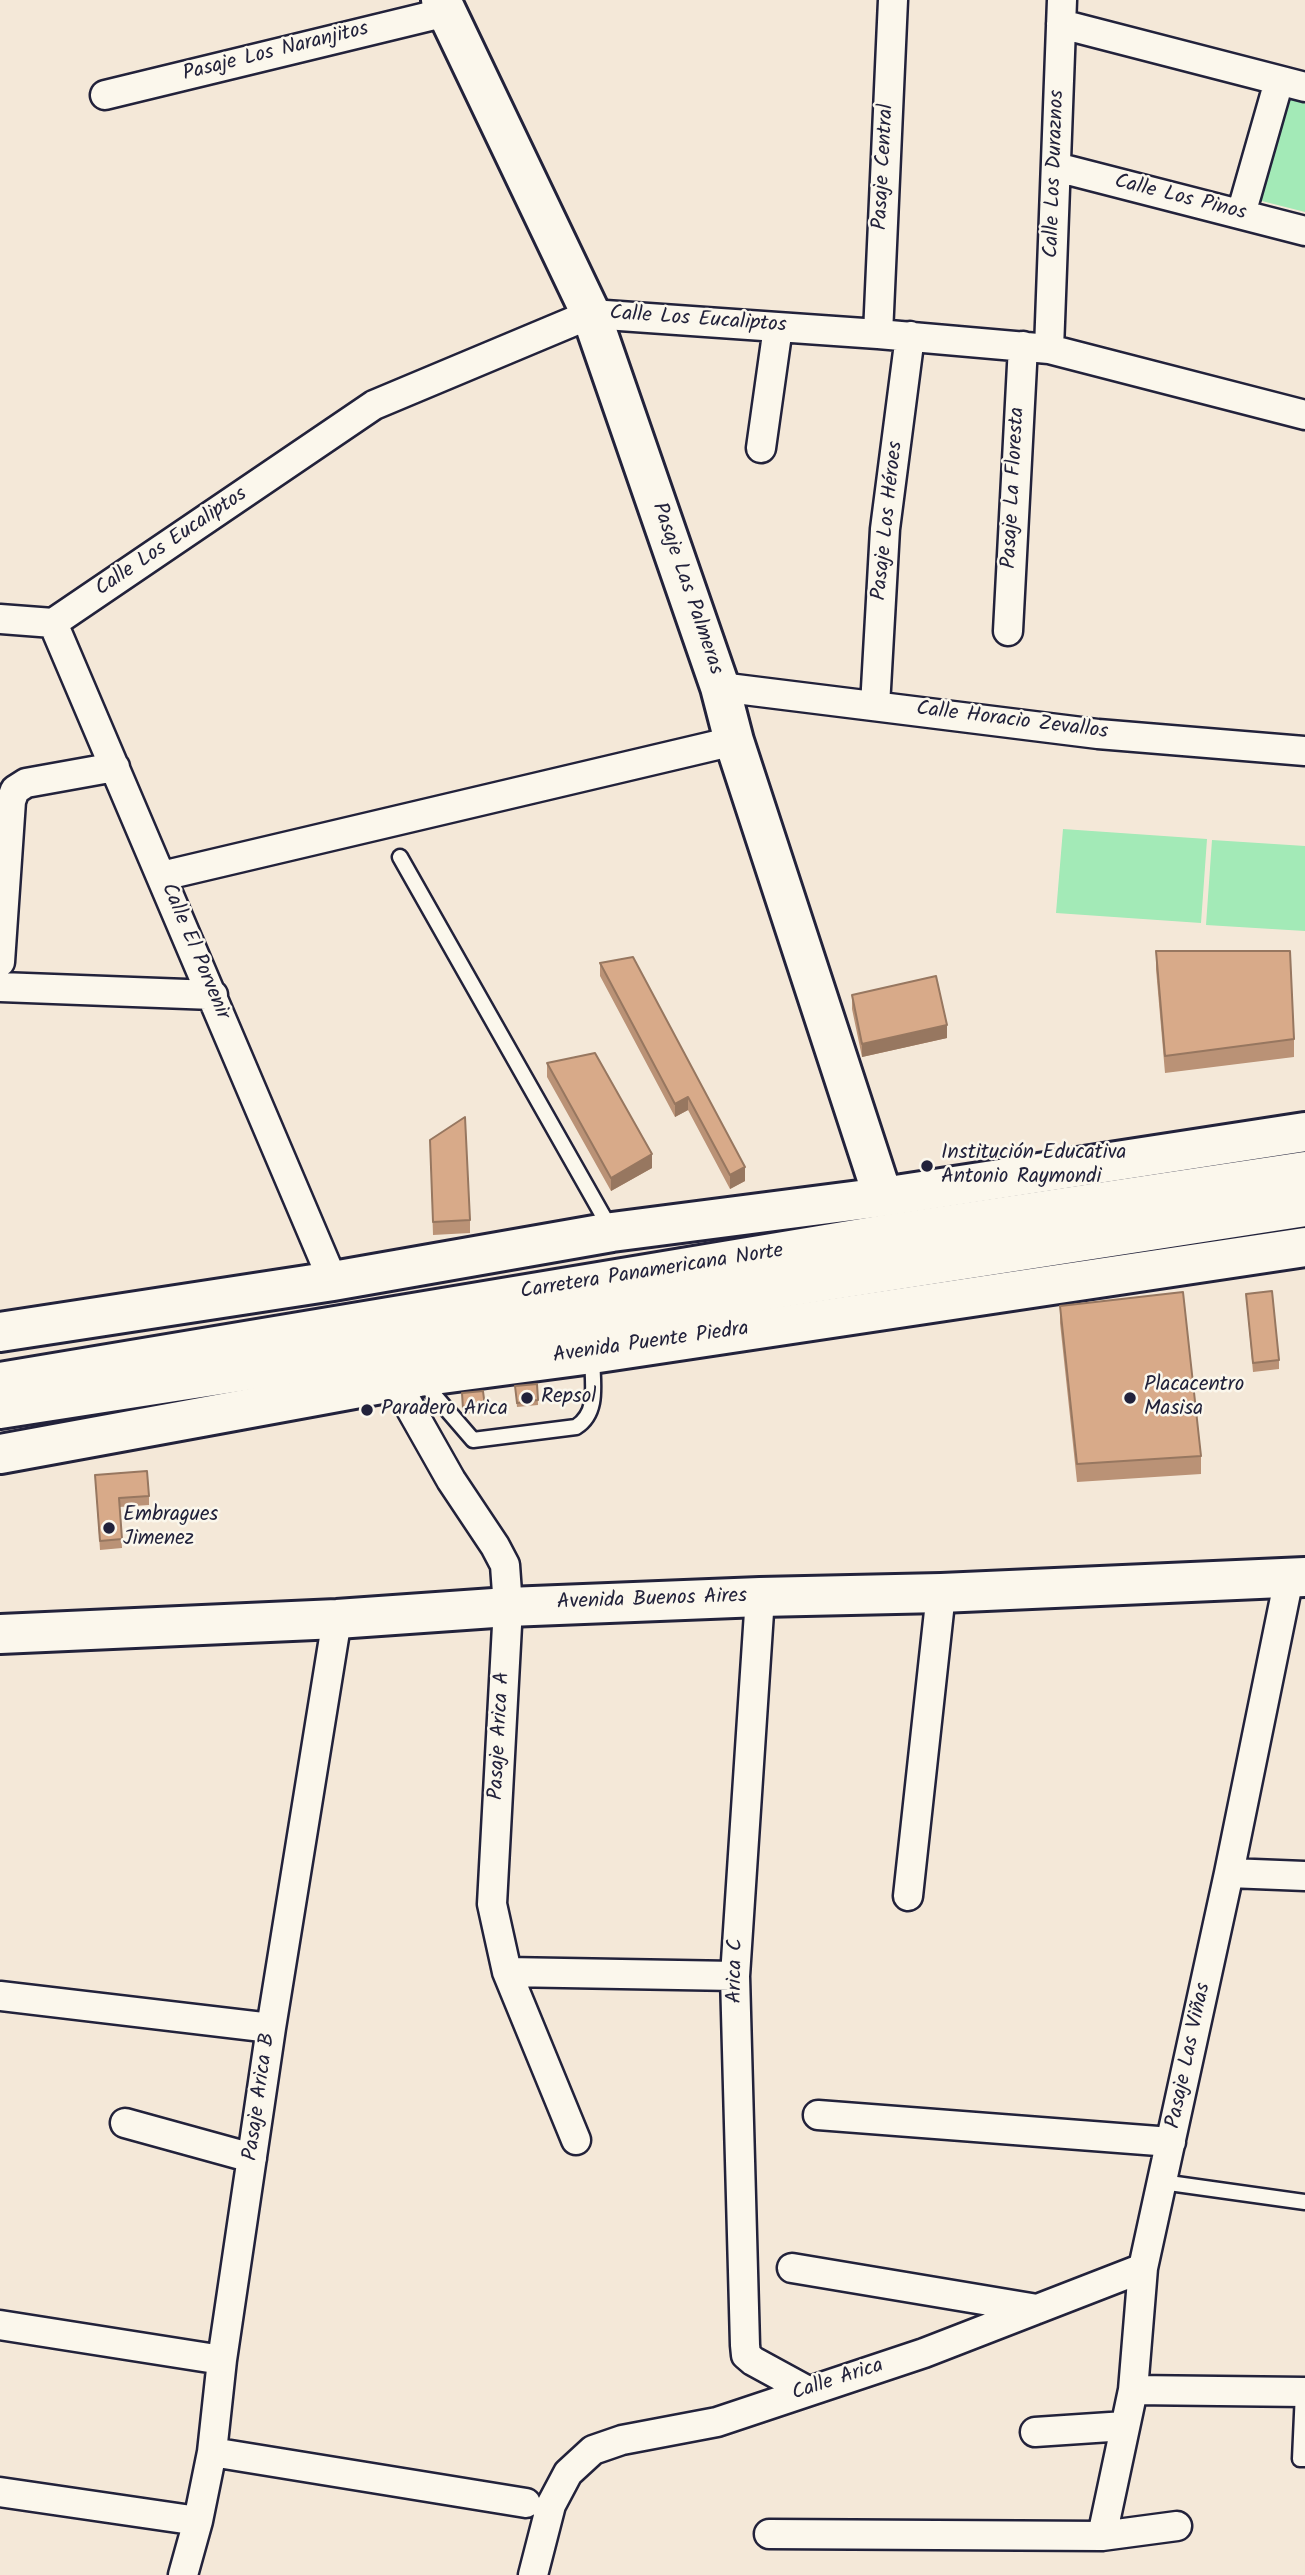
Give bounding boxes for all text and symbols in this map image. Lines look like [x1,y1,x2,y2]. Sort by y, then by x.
street label: Pasaje Los Naranjitos [180,18,372,88]
street label: Calle Los Duraznos [1040,89,1072,259]
street label: Pasaje Central [869,103,901,231]
street label: Calle Los Pinos [1111,170,1249,228]
street label: Calle Los Eucaliptos [609,302,787,340]
street label: Pasaje La Floresta [998,406,1032,570]
street label: Pasaje Los Héroes [868,440,910,602]
street label: Calle Los Eucaliptos [91,483,253,603]
street label: Pasaje Las Palmeras [645,500,727,678]
street label: Calle Horacio Zevallos [915,698,1109,746]
street label: Calle El Porvenir [154,880,234,1024]
place label: Institución Educativa Antonio Raymondi [941,1141,1126,1191]
marker: Institución Educativa Antonio Raymondi [919,1158,935,1174]
street label: Carretera Panamericana Norte [519,1240,785,1306]
street label: Avenida Puente Piedra [552,1318,750,1370]
place label: Placacentro Masisa [1144,1373,1244,1423]
place label: Repsol [541,1385,596,1411]
marker: Repsol [519,1390,535,1406]
marker: Placacentro Masisa [1122,1390,1138,1406]
place label: Paradero Arica [381,1397,508,1423]
marker: Paradero Arica [359,1402,375,1418]
place label: Embragues Jimenez [123,1503,218,1553]
marker: Embragues Jimenez [101,1520,117,1536]
street label: Avenida Buenos Aires [557,1585,747,1617]
street label: Pasaje Arica A [485,1671,517,1801]
street label: Arica C [724,1938,750,2004]
street label: Pasaje Las Viñas [1162,1981,1218,2131]
street label: Pasaje Arica B [240,2031,282,2163]
street label: Calle Arica [789,2354,887,2408]

